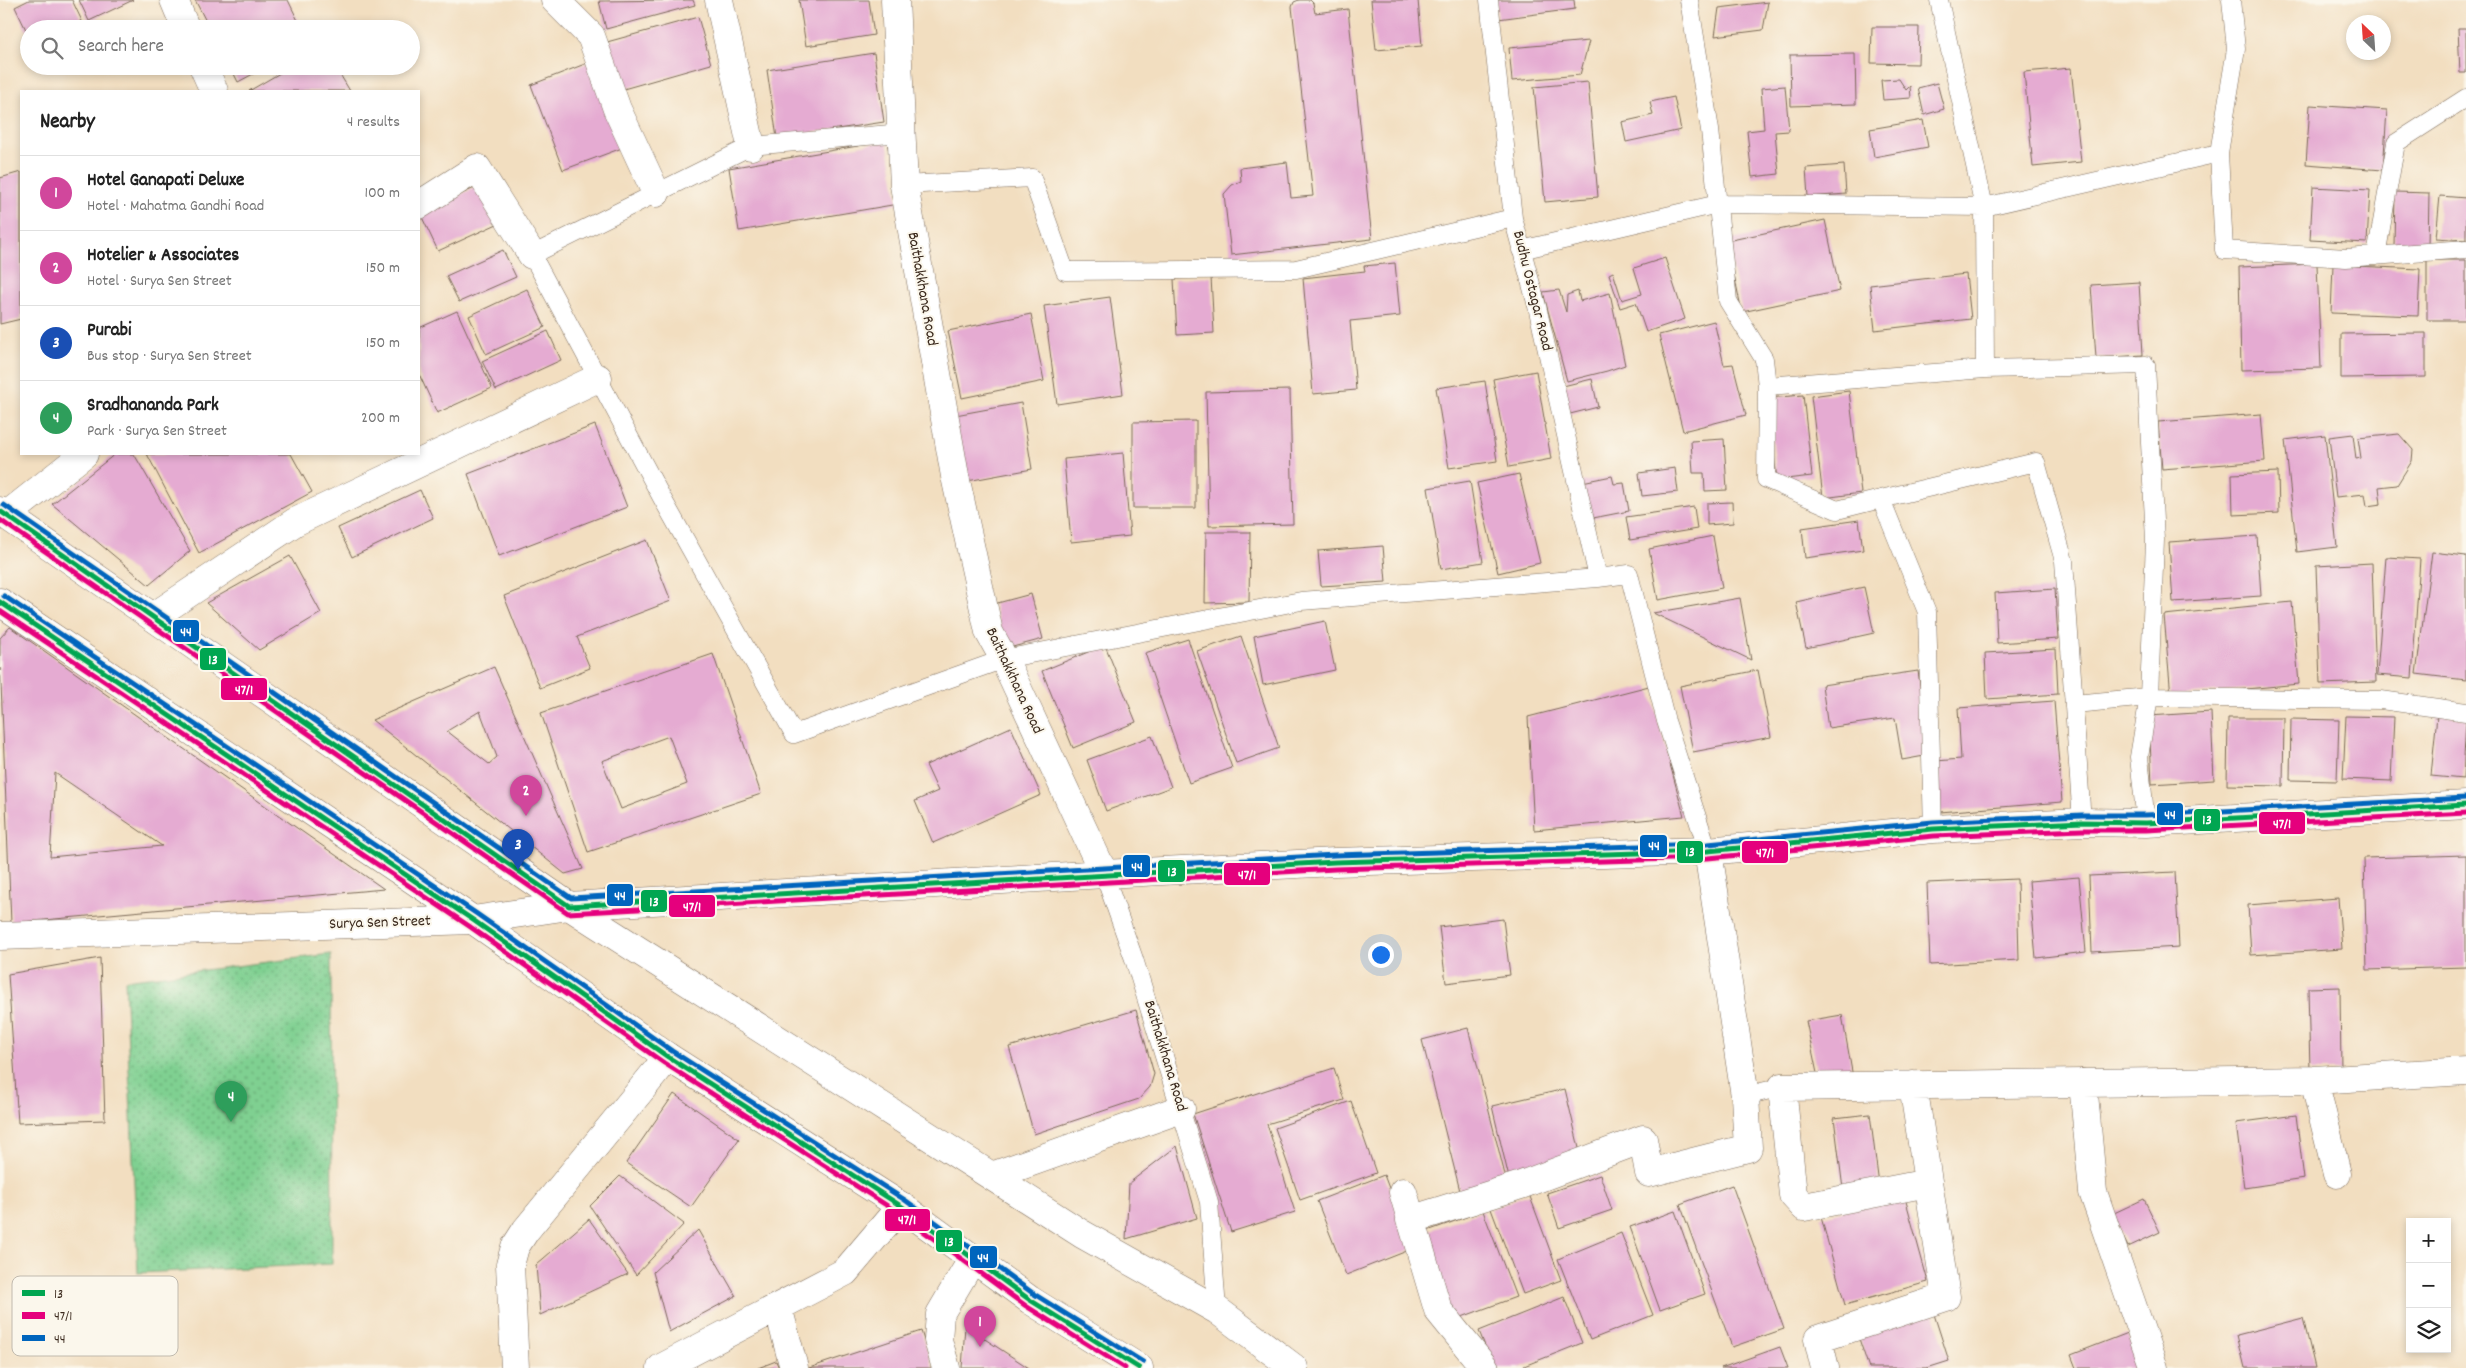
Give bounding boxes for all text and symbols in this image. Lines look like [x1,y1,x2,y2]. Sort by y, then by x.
north arrow [2346,15,2391,60]
search box [20,20,420,75]
icon: search [38,34,66,62]
text: Search here [78,34,164,61]
text: Nearby [40,108,95,138]
text: 4 results [347,111,400,134]
text: Hotel Ganapati Deluxe [87,168,244,195]
text: 1 [54,182,58,205]
text: 100 m [364,182,400,205]
text: Hotel · Mahatma Gandhi Road [87,195,264,218]
street label: Budhu Ostagar Road [1506,228,1558,354]
street label: Baithakkhana Road [901,230,943,348]
text: Hotelier & Associates [87,243,239,270]
text: 2 [53,257,60,280]
text: 150 m [366,257,400,280]
text: Hotel · Surya Sen Street [87,270,232,293]
text: Purabi [87,318,131,345]
text: 3 [52,332,60,355]
text: 150 m [366,332,400,355]
text: Bus stop · Surya Sen Street [87,345,252,368]
text: Sradhananda Park [87,393,219,420]
text: 4 [53,407,59,430]
text: 200 m [361,407,400,430]
text: Park · Surya Sen Street [87,420,227,443]
line badge: 44 [172,619,200,643]
text: 44 [180,623,192,643]
street label: Baithakkhana Road [979,624,1049,738]
line badge: 13 [199,647,227,671]
text: 13 [208,651,218,671]
line badge: 47/1 [220,677,268,701]
text: 47/1 [235,681,253,701]
pin: 2 [510,775,542,816]
line badge: 44 [2156,802,2184,826]
text: 44 [2164,806,2176,826]
line badge: 13 [2193,808,2221,832]
text: 13 [2202,811,2212,831]
line badge: 47/1 [2258,811,2306,835]
text: 47/1 [2273,815,2291,835]
pin: 3 [502,829,534,870]
line badge: 44 [1639,834,1668,858]
text: 44 [1648,837,1660,857]
line badge: 13 [1676,840,1704,864]
line badge: 47/1 [1741,840,1789,864]
text: 13 [1685,843,1695,863]
text: 47/1 [1756,844,1774,864]
line badge: 44 [1122,854,1151,878]
text: 44 [1131,858,1143,878]
line badge: 13 [1157,859,1186,883]
line badge: 47/1 [1223,862,1271,886]
text: 13 [1167,863,1177,883]
text: 47/1 [1238,866,1256,886]
line badge: 44 [606,883,634,907]
text: 44 [614,887,626,907]
line badge: 13 [640,889,668,913]
text: 13 [649,893,659,913]
line badge: 47/1 [668,894,716,918]
text: 47/1 [683,898,701,918]
street label: Surya Sen Street [329,910,431,936]
your location [1368,942,1394,968]
street label: Baithakkhana Road [1137,998,1193,1114]
pin: 4 [215,1081,247,1122]
line badge: 47/1 [884,1208,931,1232]
text: 47/1 [898,1211,916,1231]
map controls [2406,1218,2451,1353]
button: + [2406,1218,2451,1263]
line badge: 13 [935,1229,963,1253]
text: 13 [944,1233,954,1253]
line badge: 44 [969,1245,998,1269]
text: 44 [977,1249,989,1269]
button: − [2406,1263,2451,1308]
legend [12,1276,178,1356]
text: 13 [54,1285,63,1305]
pin: 1 [964,1306,996,1347]
text: 47/1 [54,1307,72,1327]
button: layers [2406,1308,2451,1353]
text: 44 [54,1330,66,1350]

